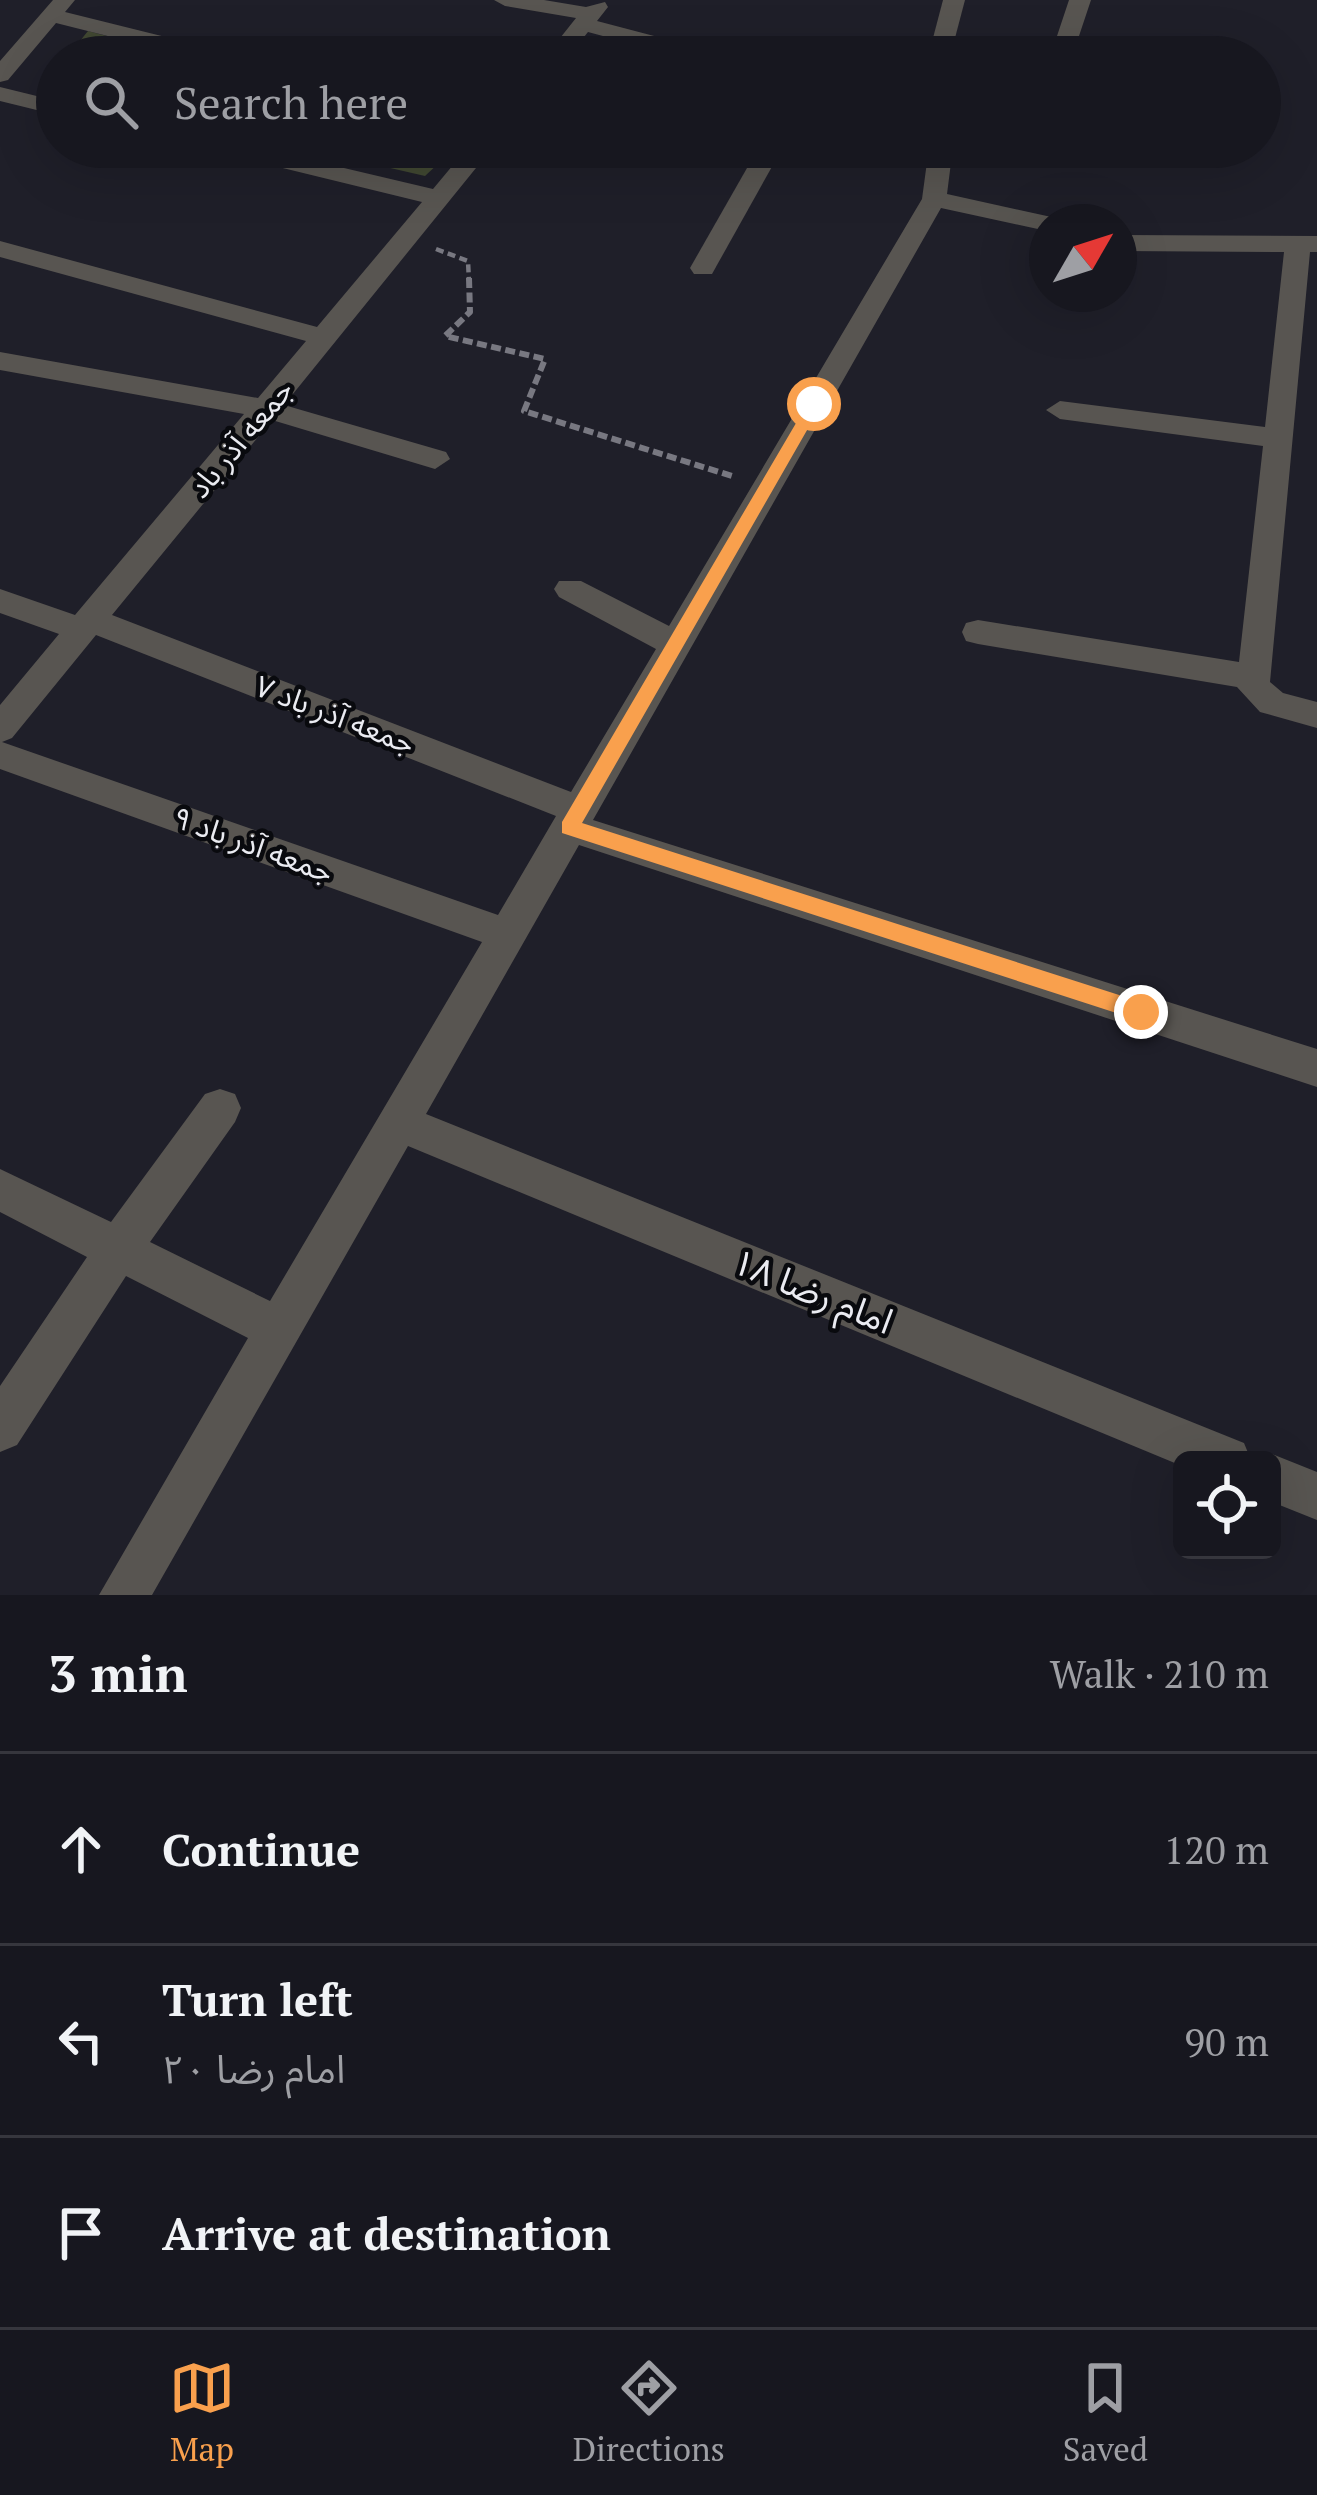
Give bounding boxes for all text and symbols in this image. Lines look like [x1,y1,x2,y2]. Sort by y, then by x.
search box [36,36,1281,168]
icon: search [78,69,144,135]
text: Search here [174,72,408,132]
north arrow [1029,204,1137,312]
street label: جمعه آذر باد [179,371,302,506]
route start [787,377,841,431]
street label: جمعه آذر باد ۷ [250,665,421,763]
street label: جمعه آذر باد ۹ [168,797,339,892]
route end [1114,985,1168,1039]
street label: امام رضا ۱۸ [724,1237,900,1349]
map controls [1173,1451,1281,1559]
button: locate [1173,1451,1281,1559]
text: 3 min [48,1639,188,1707]
text: Walk · 210 m [1050,1647,1269,1699]
icon: ahead [48,1816,114,1882]
text: Continue [162,1819,360,1879]
text: 120 m [1164,1823,1269,1875]
text: Turn left [162,1969,353,2029]
icon: left [48,2008,114,2074]
text: 90 m [1184,2015,1269,2067]
text: امام رضا ۲۰ [162,2042,345,2094]
icon: arrive [48,2200,114,2266]
text: Arrive at destination [162,2203,611,2263]
tab: Map [169,2355,235,2470]
tab: Directions [573,2355,725,2470]
tab: Saved [1063,2355,1148,2470]

